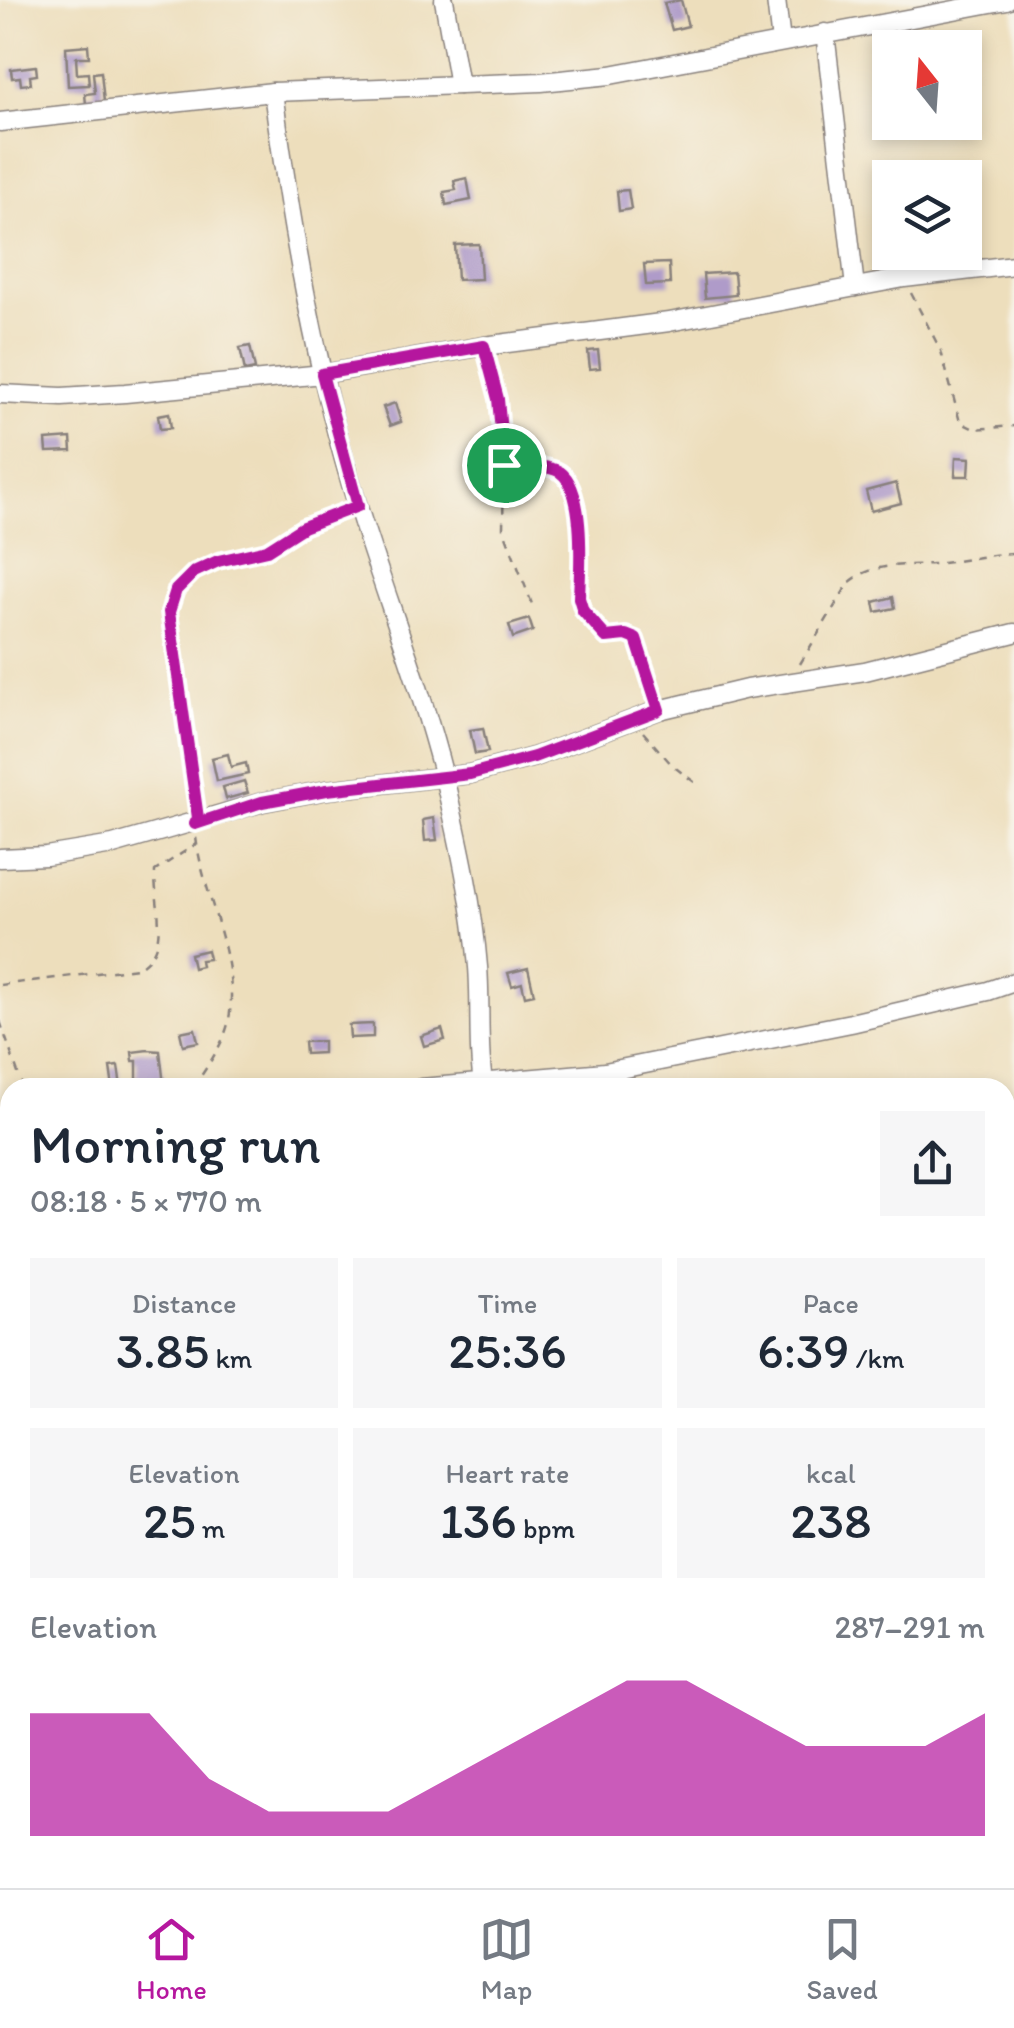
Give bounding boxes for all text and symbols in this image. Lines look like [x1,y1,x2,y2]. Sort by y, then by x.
north arrow [872,30,982,140]
map controls [872,30,982,270]
button: layers [872,160,982,270]
pin [462,423,547,508]
icon: arrive [477,438,532,493]
text: Morning run [30,1111,321,1177]
button: share [880,1111,985,1216]
text: 08:18 · 5 × 770 m [30,1182,262,1220]
text: Distance [132,1286,237,1320]
text: Time [478,1286,537,1320]
text: Pace [803,1286,859,1320]
text: 3.85 [116,1320,209,1381]
text: 25:36 [448,1320,567,1381]
text: 6:39 [757,1320,849,1381]
text: km [209,1341,252,1375]
text: /km [849,1341,904,1375]
text: Elevation [129,1456,240,1490]
text: Heart rate [446,1456,569,1490]
text: kcal [806,1456,856,1490]
text: 25 [143,1490,196,1551]
text: 136 [440,1490,517,1551]
text: 238 [790,1490,871,1551]
text: m [196,1511,225,1545]
text: bpm [517,1511,575,1545]
text: Elevation [30,1608,157,1646]
text: 287–291 m [834,1608,985,1646]
tab: Home [136,1912,207,2006]
tab: Map [479,1912,534,2006]
tab: Saved [806,1912,878,2006]

